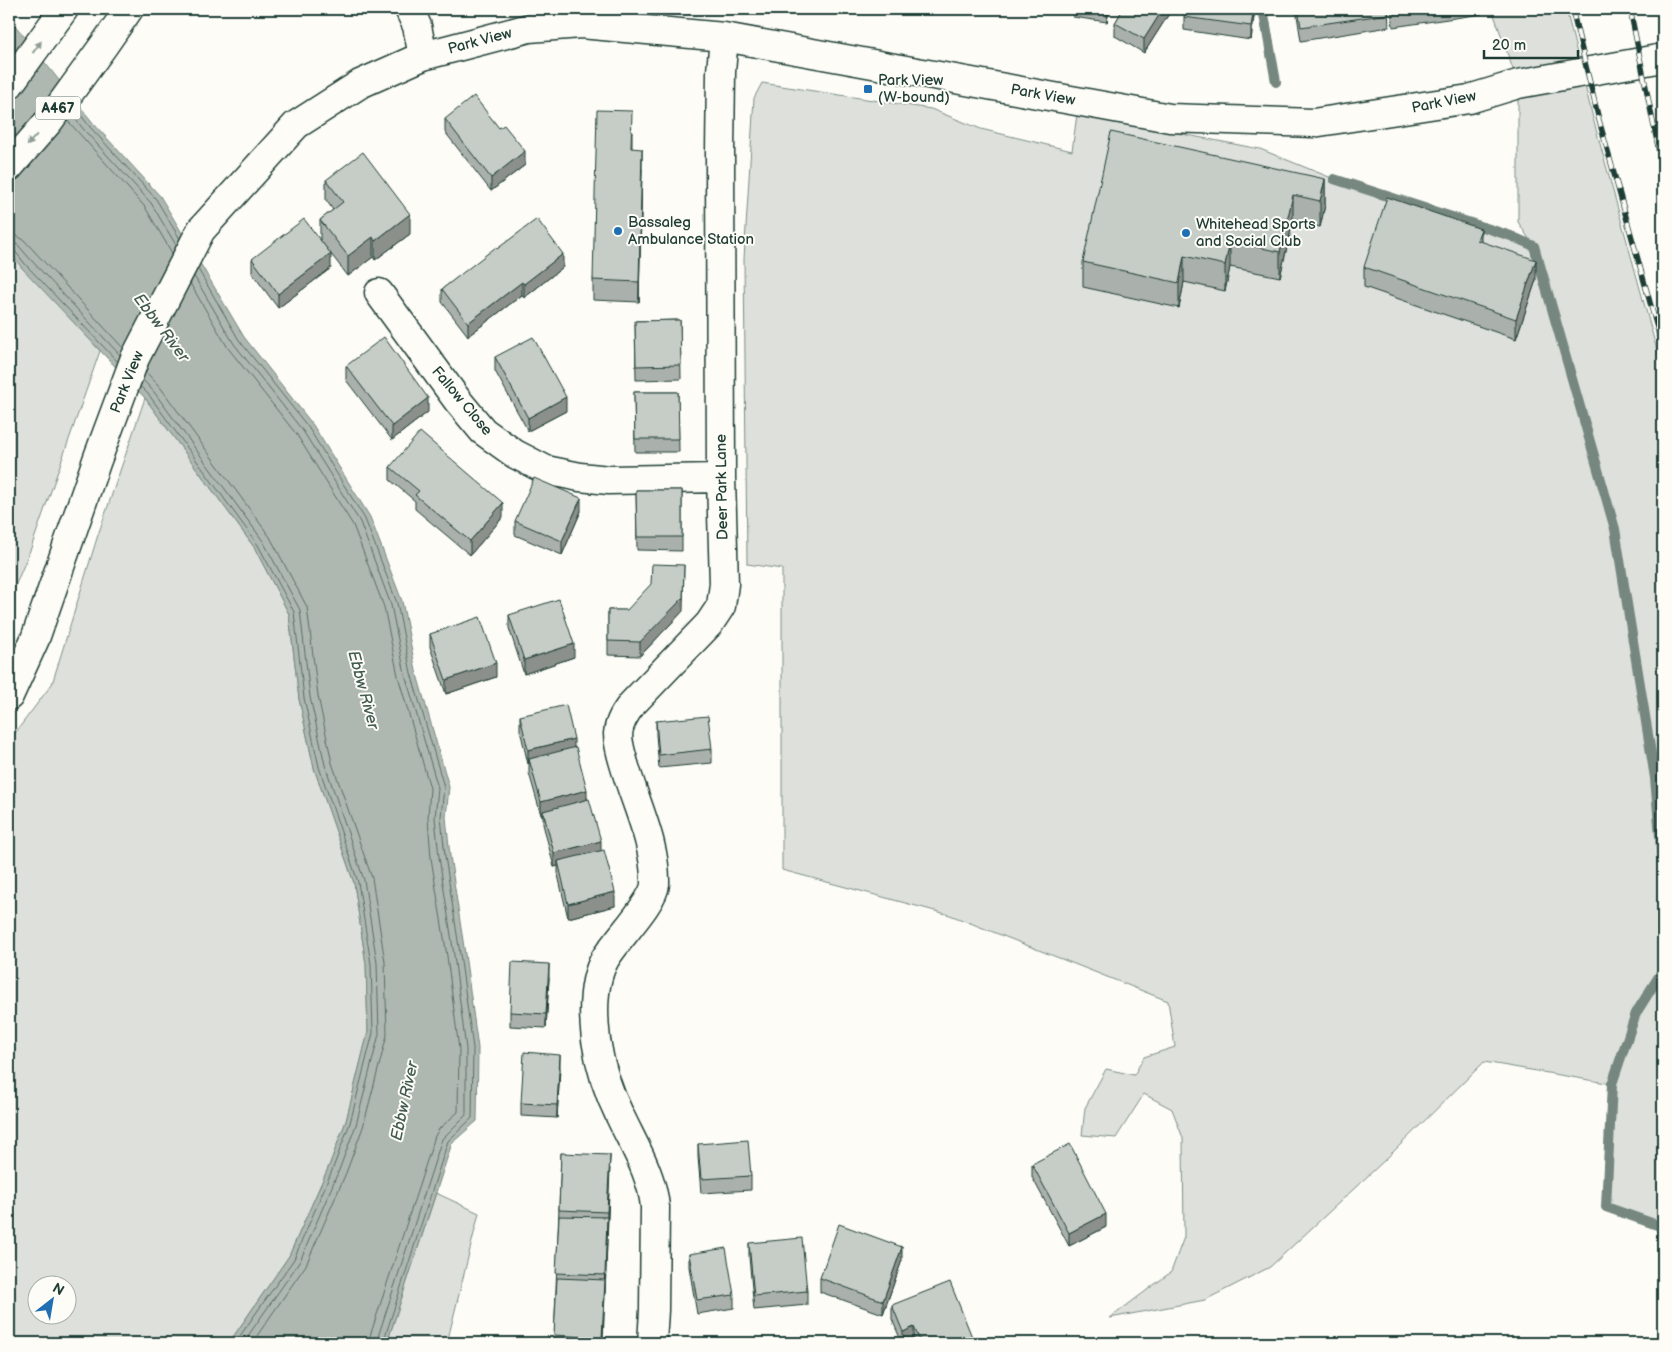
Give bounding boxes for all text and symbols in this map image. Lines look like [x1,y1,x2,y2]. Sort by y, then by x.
street label: Park View [446,23,514,59]
scale bar [1484,28,1578,60]
text: 20 m [1492,36,1526,55]
one-way arrow [31,41,42,54]
place label: Park View (W-bound) [878,71,950,107]
street label: Park View [1009,80,1077,110]
marker: Park View (W-bound) [862,83,874,95]
street label: Park View [1410,86,1478,118]
road number: A467 [36,96,80,120]
one-way arrow [27,133,38,146]
place label: Bassaleg Ambulance Station [628,213,754,249]
place label: Whitehead Sports and Social Club [1196,215,1316,251]
marker: Bassaleg Ambulance Station [612,225,624,237]
marker: Whitehead Sports and Social Club [1180,227,1192,239]
water label: Ebbw River [129,290,194,367]
street label: Park View [106,348,148,416]
street label: Fallow Close [427,362,497,440]
street label: Deer Park Lane [712,434,732,540]
water label: Ebbw River [343,649,383,732]
water label: Ebbw River [387,1058,423,1142]
north arrow [28,1274,78,1324]
text: N [50,1279,67,1299]

